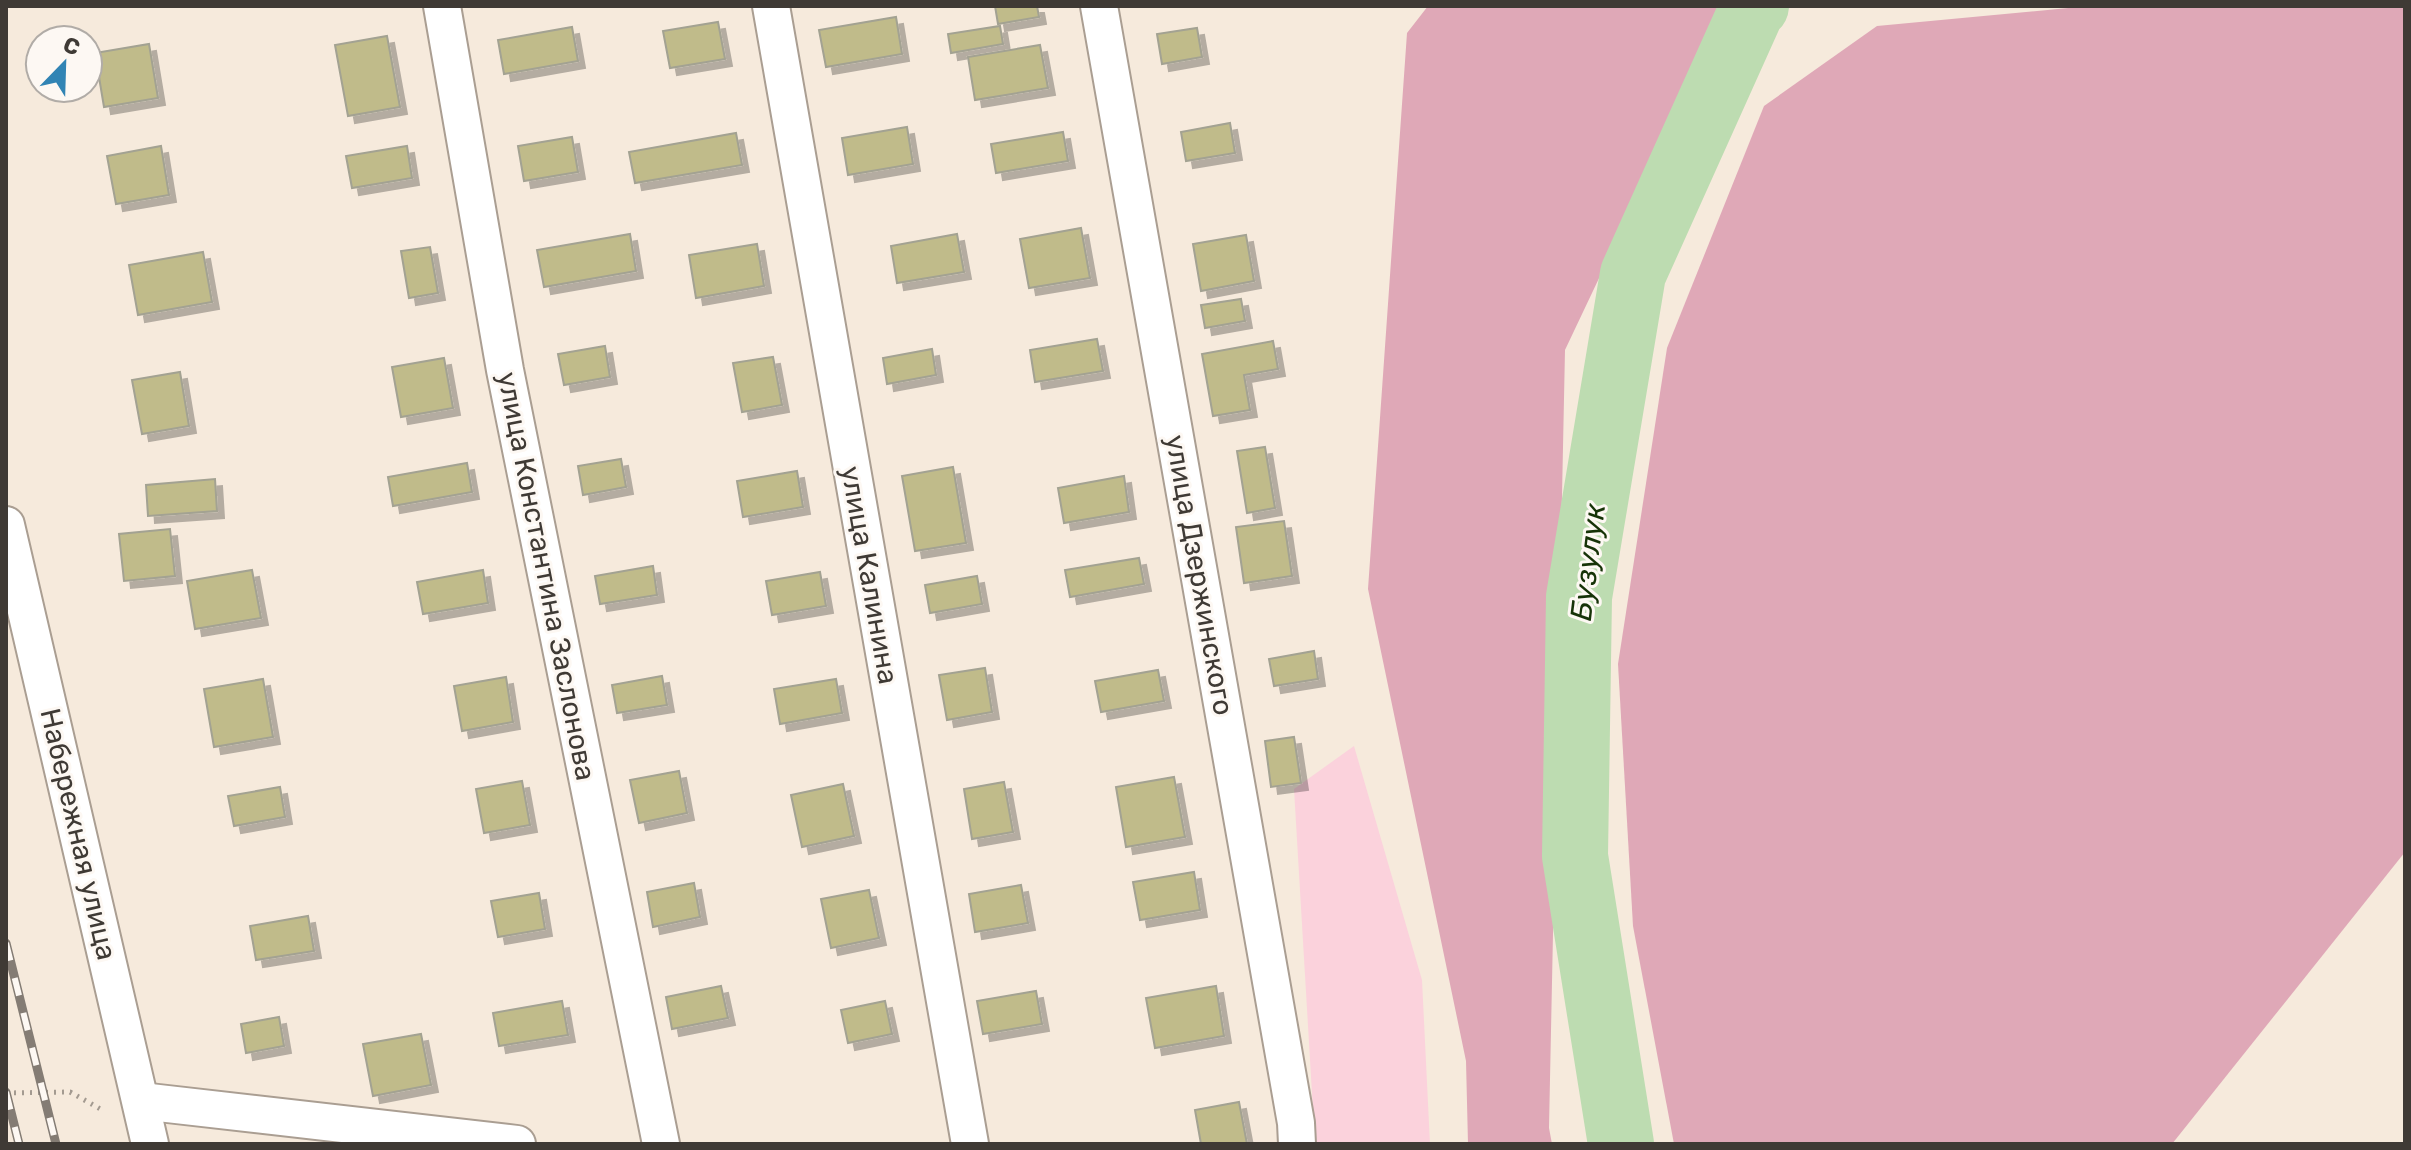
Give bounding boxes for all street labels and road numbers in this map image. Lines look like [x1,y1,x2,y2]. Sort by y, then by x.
street label: улица Константина Заслонова [491,369,602,783]
street label: улица Дзержинского [1159,432,1240,718]
street label: улица Калинина [834,464,905,687]
street label: Набережная улица [33,705,124,963]

